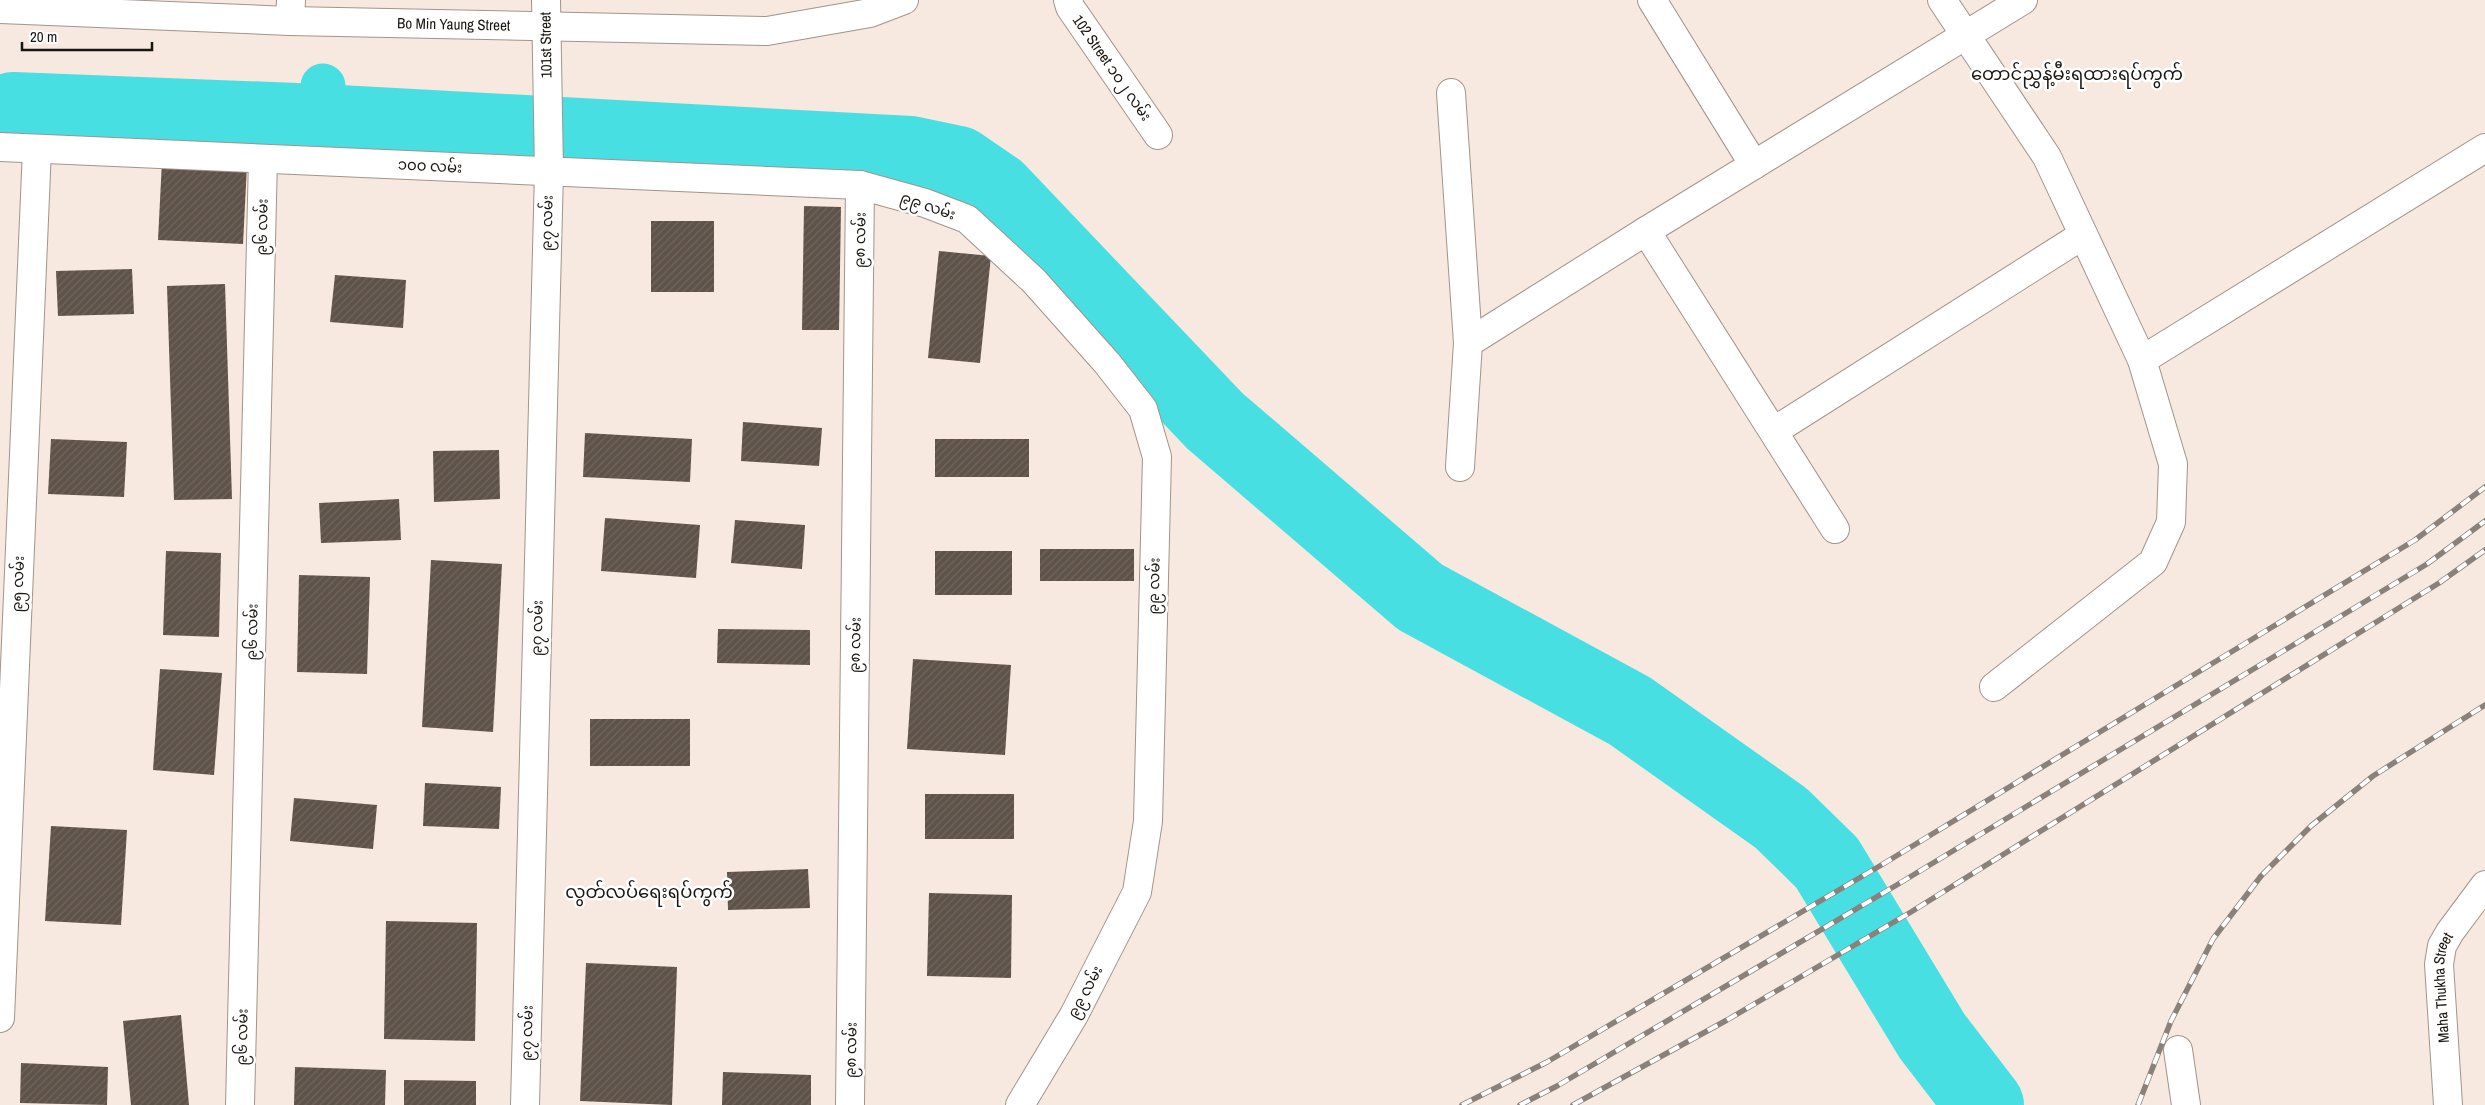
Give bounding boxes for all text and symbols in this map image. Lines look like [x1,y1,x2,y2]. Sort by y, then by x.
street label: 102 Street ၁၀၂ လမ်း [1066,10,1157,126]
street label: 101st Street [534,11,557,78]
street label: Bo Min Yaung Street [397,12,511,36]
scale bar [22,20,152,52]
text: 20 m [30,26,57,47]
district label: တောင်ညွှန့်မီးရထားရပ်ကွက် [1971,60,2183,89]
street label: ၁၀၀ လမ်း [397,153,463,178]
street label: ၉၉ လမ်း [897,186,959,227]
street label: ၉၇ လမ်း [536,195,559,251]
street label: ၉၆ လမ်း [251,198,274,256]
street label: ၉၈ လမ်း [849,212,872,268]
street label: ၉၅ လမ်း [6,555,31,613]
street label: ၉၉ လမ်း [1143,557,1166,615]
street label: ၉၇ လမ်း [526,600,549,656]
street label: ၉၆ လမ်း [241,603,264,661]
street label: ၉၈ လမ်း [844,617,867,673]
district label: လွတ်လပ်ရေးရပ်ကွက် [565,879,733,907]
street label: Maha Thukha Street [2428,928,2458,1043]
street label: ၉၉ လမ်း [1062,962,1109,1023]
street label: ၉၇ လမ်း [516,1005,539,1061]
street label: ၉၆ လမ်း [231,1008,254,1066]
street label: ၉၈ လမ်း [840,1022,863,1078]

